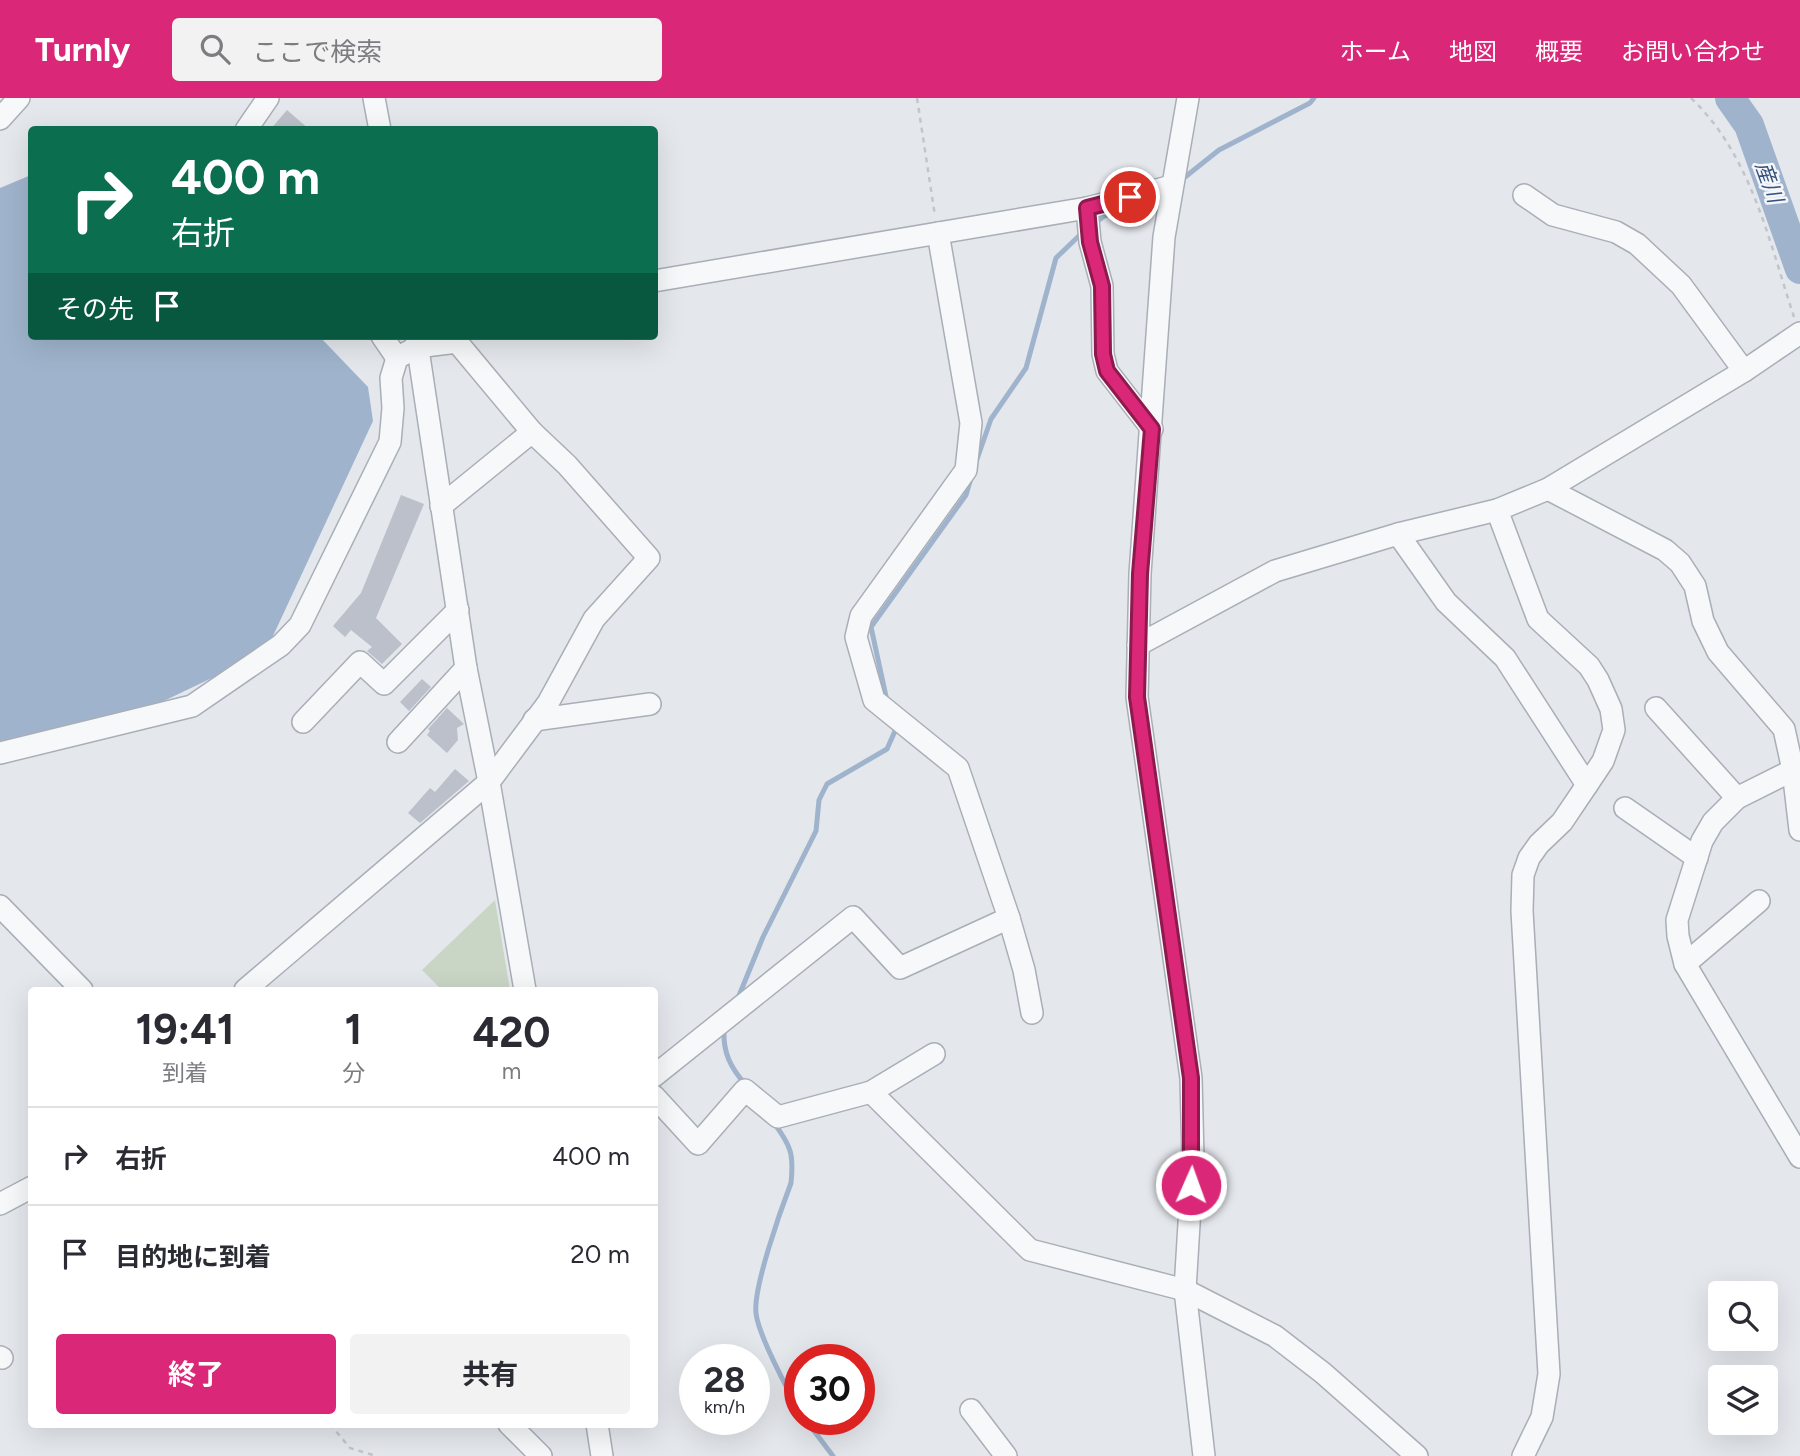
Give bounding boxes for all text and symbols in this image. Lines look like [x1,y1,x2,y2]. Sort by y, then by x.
search box [172,18,662,81]
text: Turnly [35,30,130,69]
icon: search [196,30,234,68]
text: ここで検索 [252,36,382,68]
text: ホーム [1340,37,1411,66]
text: 地図 [1449,37,1497,66]
text: 概要 [1535,37,1583,66]
text: お問い合わせ [1621,37,1765,66]
text: 400 m [171,147,320,206]
icon: right [56,154,147,245]
water label: 産川 [1751,158,1789,208]
pin [1100,167,1160,227]
icon: arrive [1111,178,1149,216]
text: 右折 [171,214,235,252]
icon: arrive [148,287,186,325]
text: その先 [56,293,134,325]
text: 19:41 [135,1004,235,1055]
text: 1 [345,1004,362,1055]
text: 420 [472,1007,551,1058]
text: m [502,1057,521,1085]
text: 到着 [162,1059,208,1087]
text: 分 [342,1059,365,1087]
icon: right [56,1137,94,1175]
text: 400 m [552,1140,630,1172]
text: 右折 [115,1143,167,1175]
position arrow [1154,1148,1228,1222]
icon: arrive [56,1235,94,1273]
text: 20 m [570,1238,630,1270]
text: 目的地に到着 [115,1241,271,1273]
map controls [1708,1281,1778,1435]
button: search [1708,1281,1778,1351]
button: 終了 [56,1334,336,1414]
button: 共有 [350,1334,630,1414]
speed limit sign: 30 [784,1344,875,1435]
text: 28 [704,1359,745,1401]
button: layers [1708,1365,1778,1435]
text: km/h [704,1396,745,1418]

